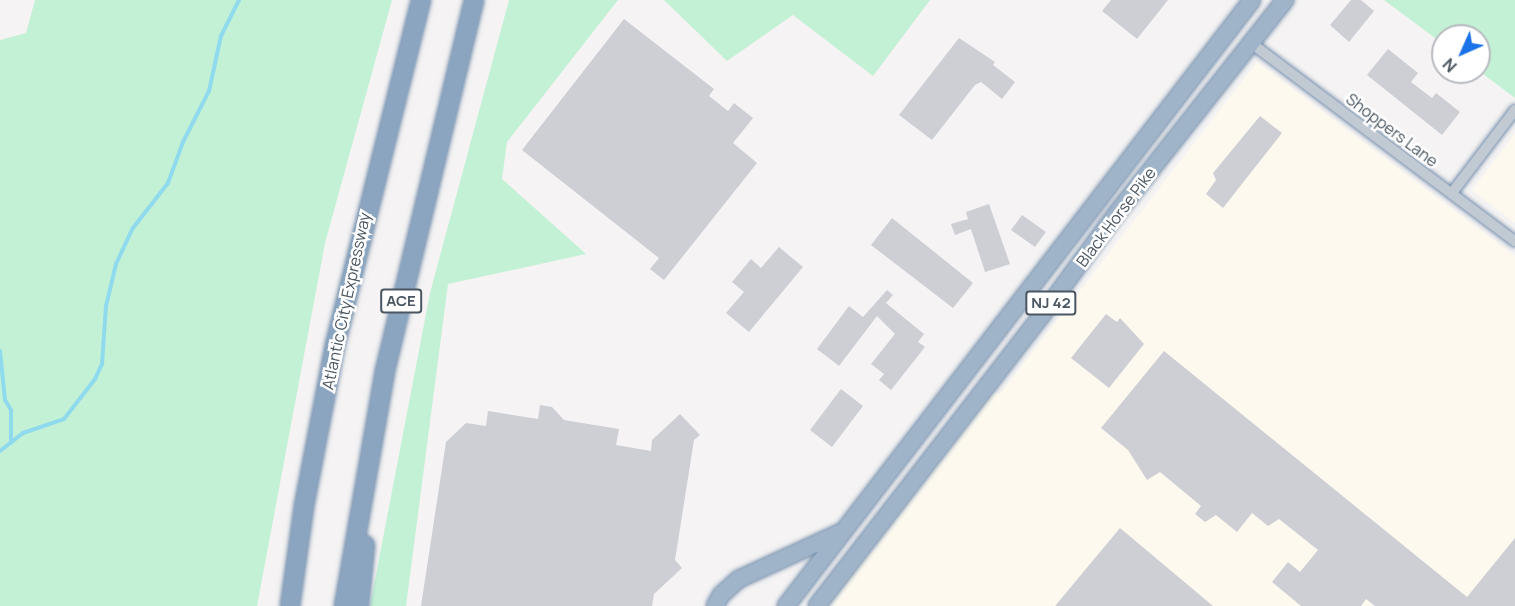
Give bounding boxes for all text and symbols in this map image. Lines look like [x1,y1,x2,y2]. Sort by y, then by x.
north arrow [1431,24,1491,84]
text: N [1438,53,1462,77]
street label: Shoppers Lane [1342,89,1442,171]
street label: Black Horse Pike [1072,163,1160,271]
street label: Atlantic City Expressway [318,211,374,391]
road number: ACE [380,289,422,313]
road number: NJ 42 [1024,291,1078,315]

